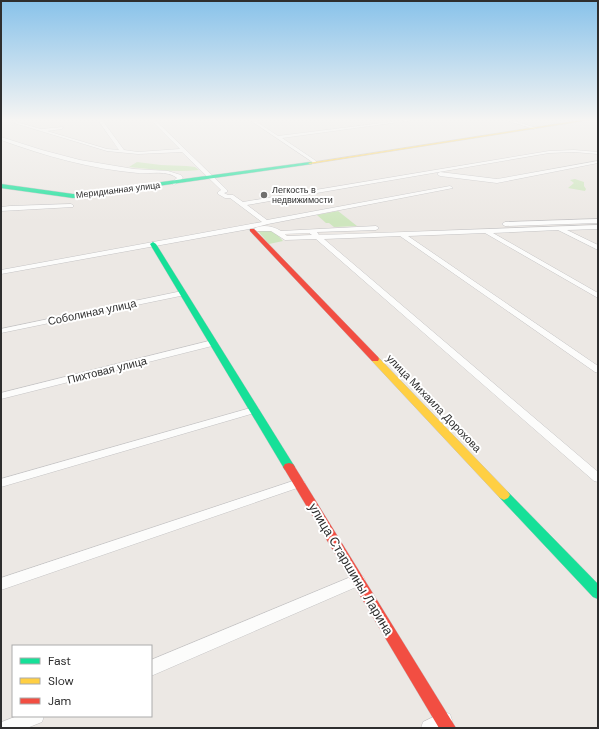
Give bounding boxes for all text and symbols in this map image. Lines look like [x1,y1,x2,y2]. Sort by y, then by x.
street label: Меридианная улица [75,179,161,201]
place label: Легкость в недвижимости [272,184,333,206]
marker: Легкость в недвижимости [259,190,269,200]
street label: Соболиная улица [46,296,138,328]
street label: улица Михаила Дорохова [384,351,485,456]
street label: Пихтовая улица [66,353,149,387]
street label: улица Старшины Ларина [305,500,398,639]
legend [12,645,152,717]
text: Fast [48,653,71,669]
text: Slow [48,673,74,689]
text: Jam [48,693,71,709]

